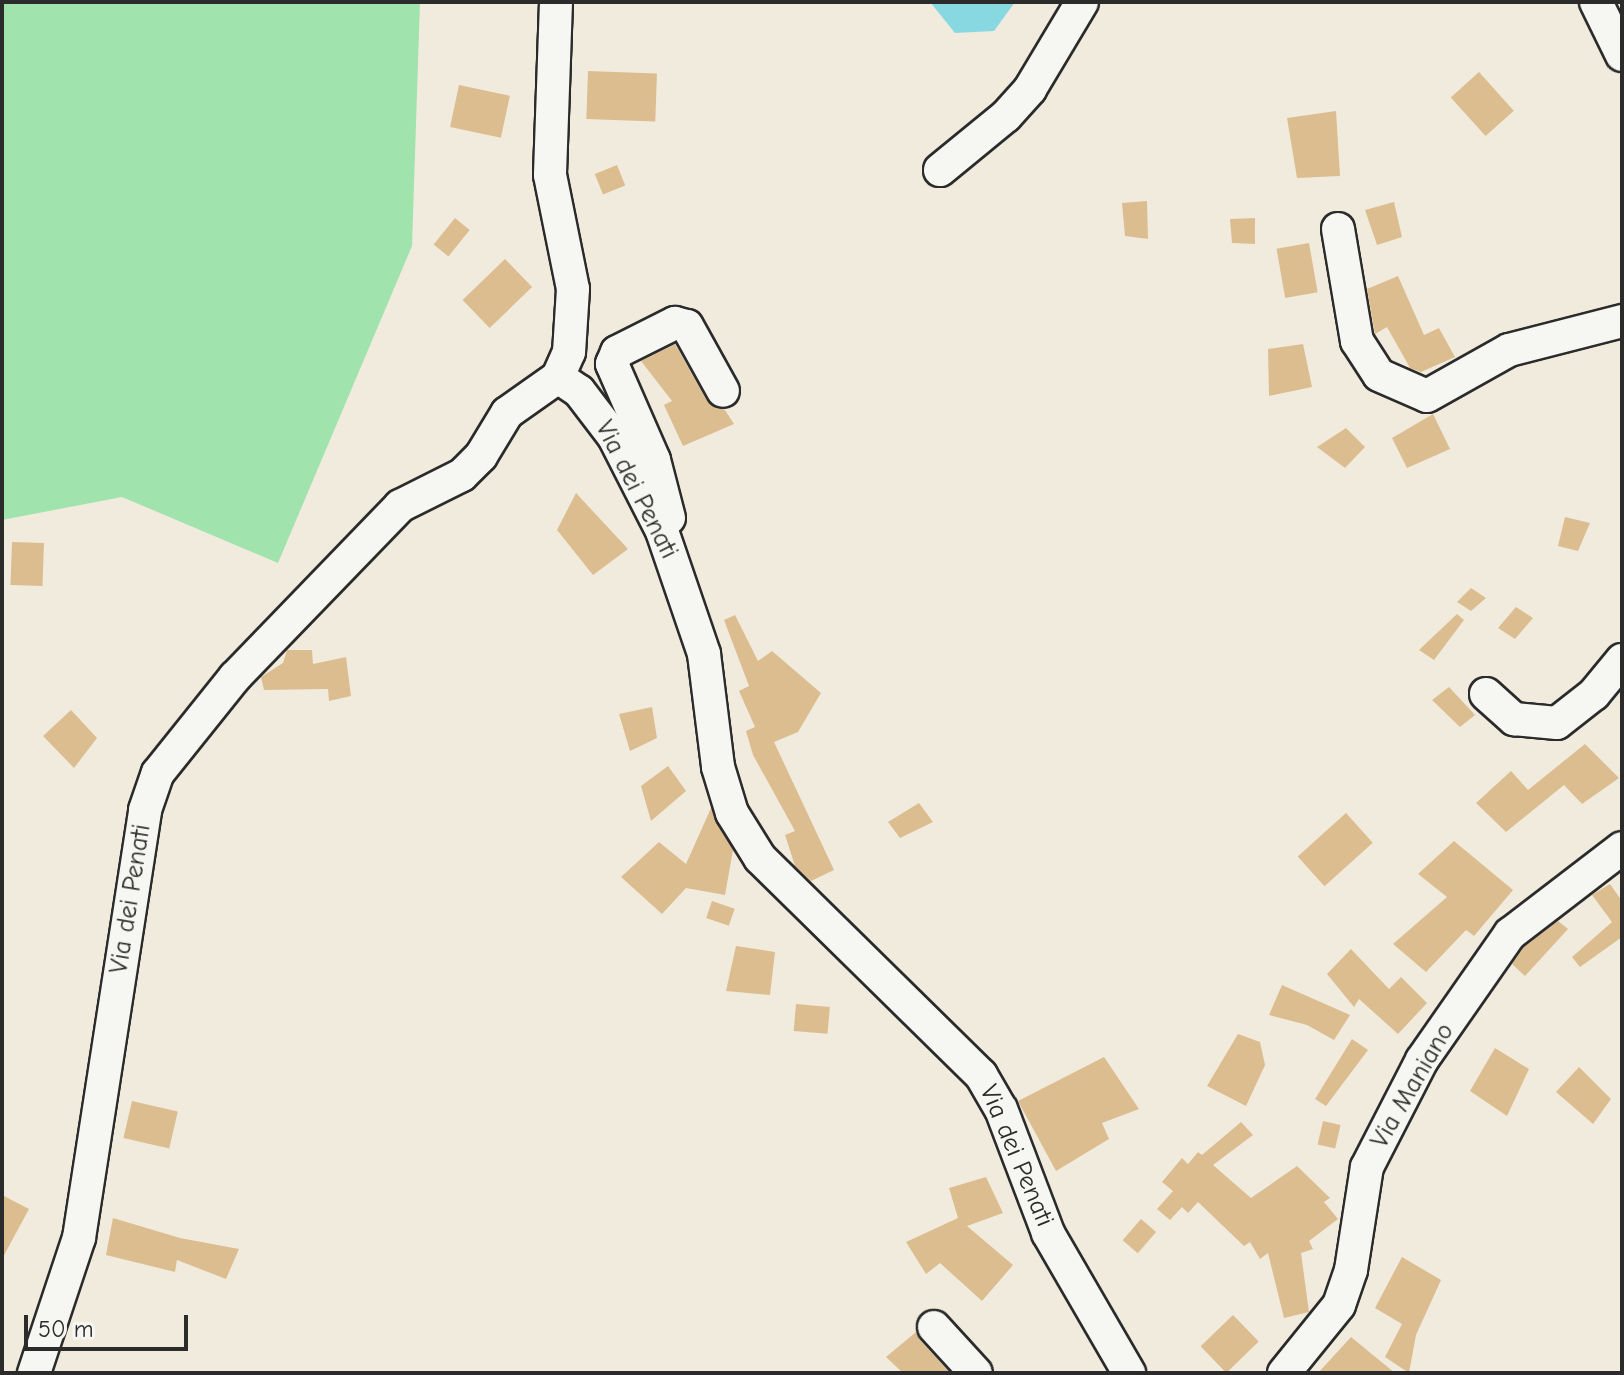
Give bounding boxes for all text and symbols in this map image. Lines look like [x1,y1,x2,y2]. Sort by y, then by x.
street label: Via dei Penati [588,416,684,564]
street label: Via dei Penati [104,822,158,976]
street label: Via Maniano [1365,1018,1461,1154]
street label: Via dei Penati [972,1080,1060,1232]
scale bar [28,1299,192,1349]
text: 50 m [38,1315,94,1343]

